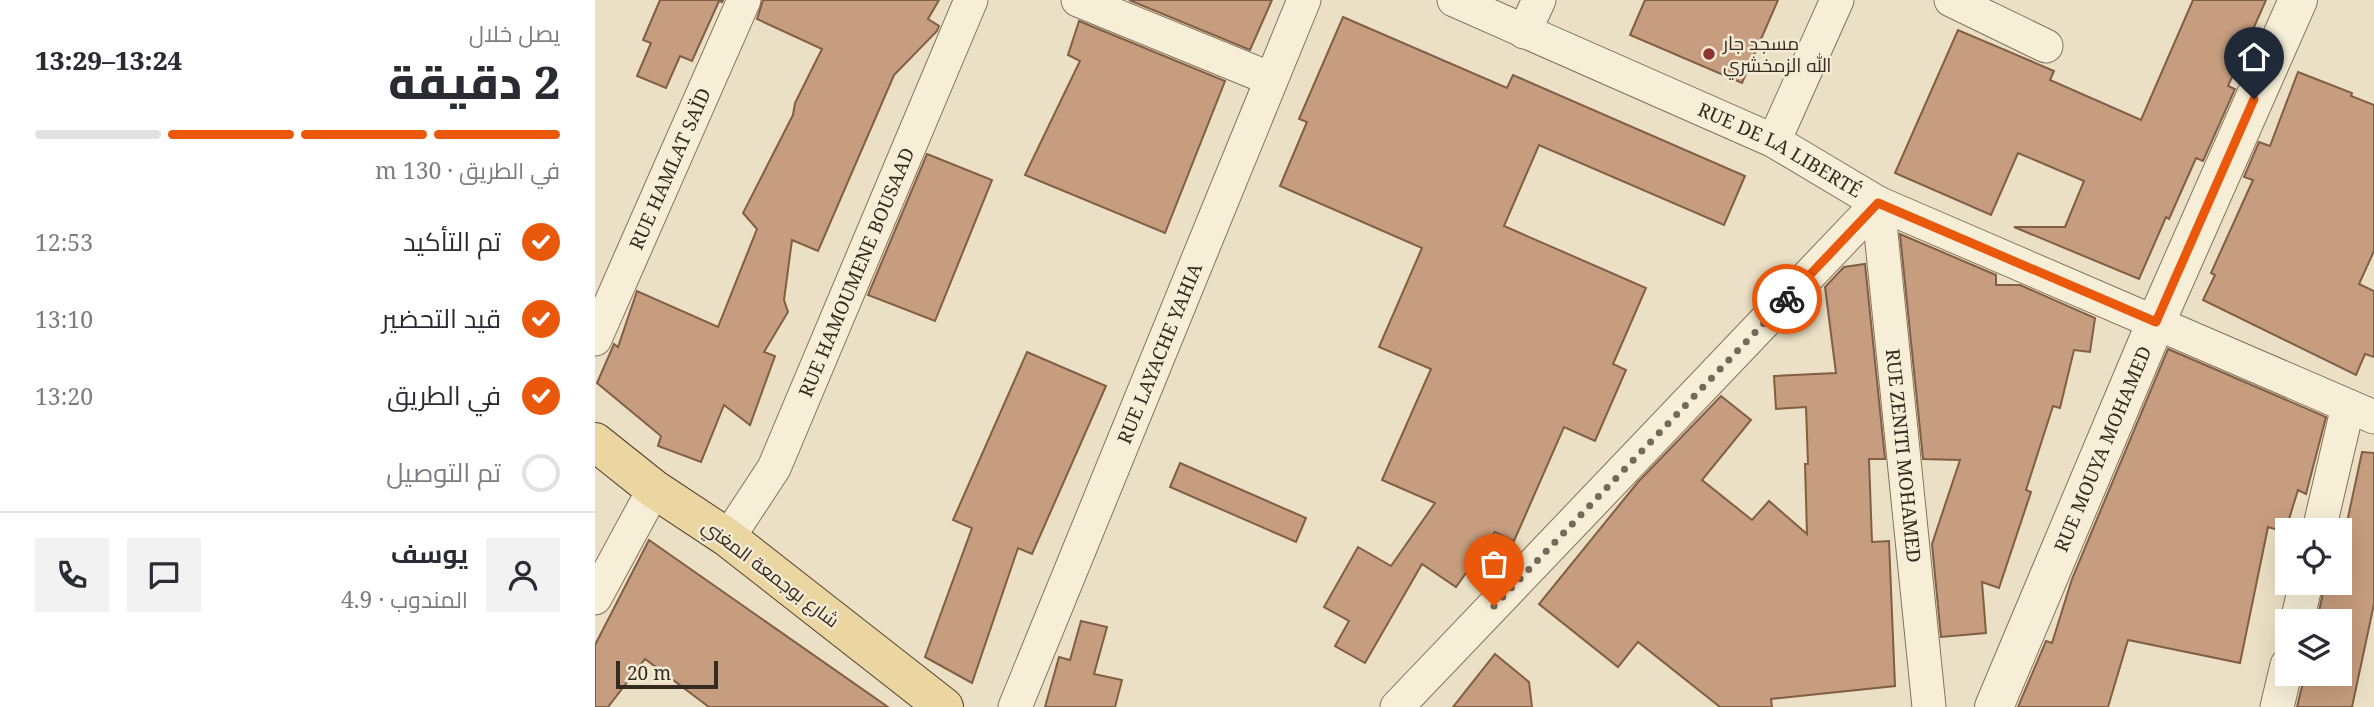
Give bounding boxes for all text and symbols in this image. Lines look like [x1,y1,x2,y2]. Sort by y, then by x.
text: يصل خلال [469,17,560,49]
pin [2224,27,2284,99]
place label: مسجد جار الله الزمخشري [1722,30,1832,80]
icon: home [2235,38,2273,76]
text: 13:24–13:29 [35,42,182,78]
marker: مسجد جار الله الزمخشري [1701,46,1717,62]
text: 2 دقيقة [388,50,560,112]
street label: RUE HAMLAT SAÏD [623,84,717,254]
street label: RUE DE LA LIBERTÉ [1694,96,1867,204]
street label: RUE HAMOUMENE BOUSAAD [792,144,920,401]
text: في الطريق · 130 m [375,154,560,186]
text: تم التأكيد [403,223,501,259]
icon: check [522,223,560,261]
text: 12:53 [35,226,93,258]
street label: RUE LAYACHE YAHIA [1111,259,1208,448]
courier [1752,264,1822,334]
icon: bike [1768,280,1806,318]
text: قيد التحضير [382,300,501,336]
icon: check [522,300,560,338]
text: 13:10 [35,303,93,335]
street label: RUE MOUYA MOHAMED [2048,342,2157,556]
street label: RUE ZENITI MOHAMED [1880,348,1927,564]
text: في الطريق [387,377,501,413]
icon: check [522,377,560,415]
text: 13:20 [35,380,93,412]
text: تم التوصيل [386,454,501,490]
street label: شارع بوجمعة المغني [696,513,845,635]
map controls [2275,518,2352,686]
button: locate [2275,518,2352,595]
pin [1464,534,1524,606]
text: يوسف [391,535,468,571]
button: phone [35,538,109,612]
button: chat [127,538,201,612]
button: person [486,538,560,612]
icon: bag [1475,545,1513,583]
text: المندوب · 4.9 [341,583,468,615]
button: layers [2275,609,2352,686]
scale bar [616,658,717,690]
text: 20 m [627,660,671,686]

